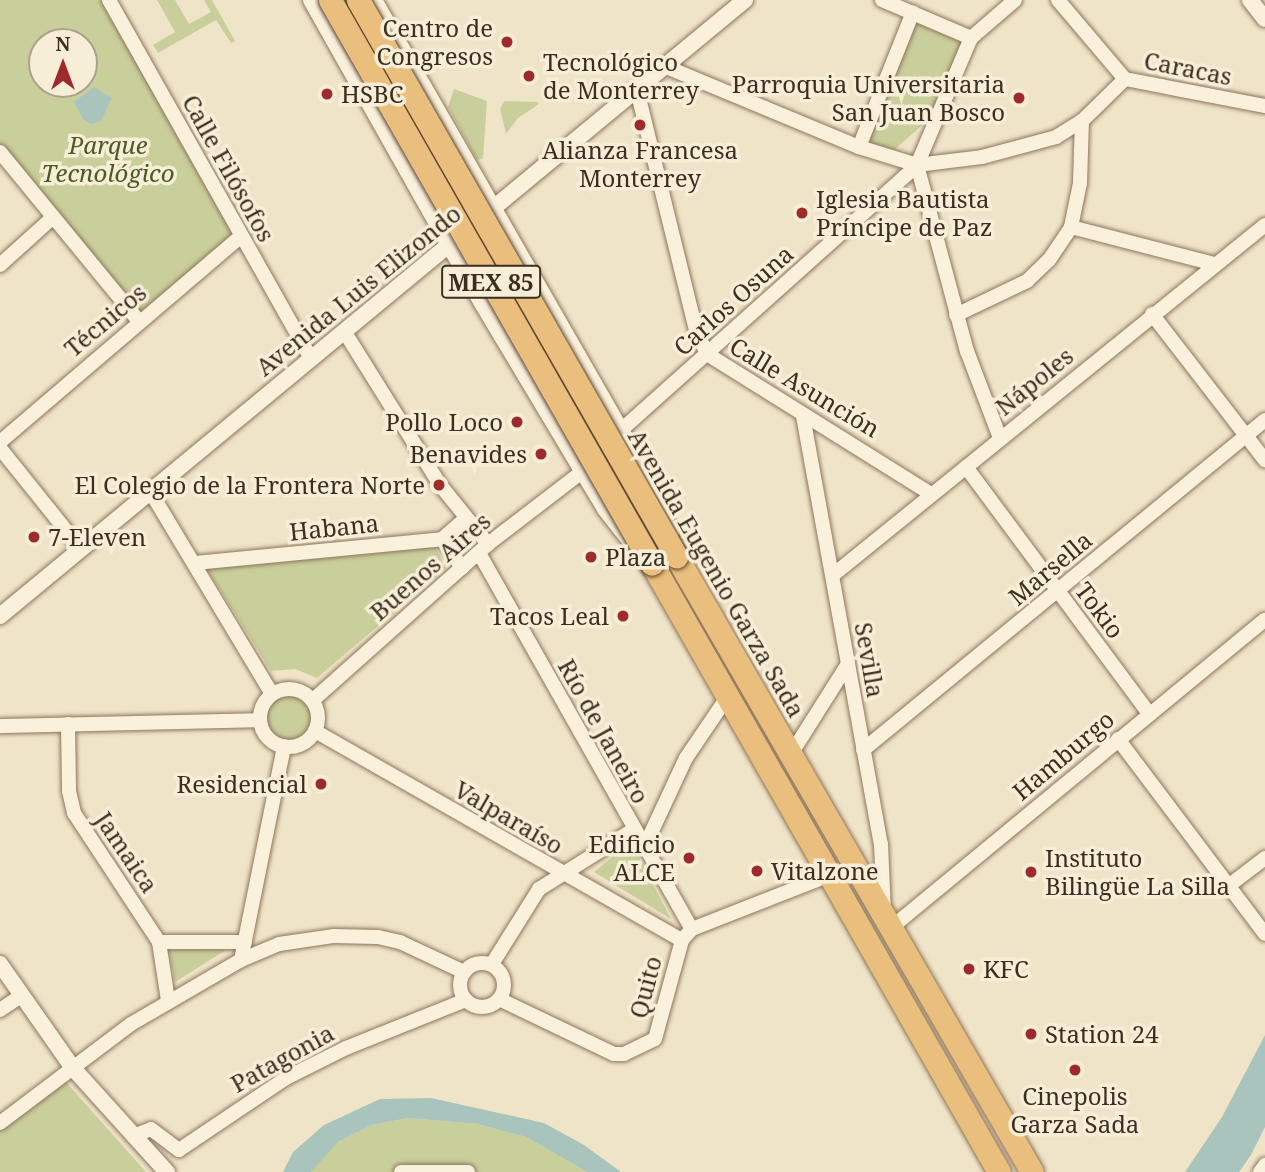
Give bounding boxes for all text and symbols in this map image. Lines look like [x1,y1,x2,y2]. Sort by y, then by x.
place label: Centro de Congresos [376,14,493,70]
north arrow [28,28,98,98]
text: N [56,31,70,57]
marker: Centro de Congresos [499,34,515,50]
street label: Caracas [1142,45,1234,91]
place label: Tecnológico de Monterrey [543,48,699,104]
marker: Tecnológico de Monterrey [521,68,537,84]
place label: Parroquia Universitaria San Juan Bosco [732,70,1005,126]
place label: HSBC [341,80,404,108]
marker: HSBC [319,86,335,102]
street label: Calle Filósofos [177,90,281,246]
marker: Parroquia Universitaria San Juan Bosco [1011,90,1027,106]
marker: Alianza Francesa Monterrey [632,117,648,133]
park label: Parque Tecnológico [42,131,174,187]
place label: Alianza Francesa Monterrey [542,136,738,192]
place label: Iglesia Bautista Príncipe de Paz [816,185,992,241]
street label: Avenida Luis Elizondo [250,199,466,381]
marker: Iglesia Bautista Príncipe de Paz [794,205,810,221]
street label: Carlos Osuna [667,239,799,361]
road number: MEX 85 [440,262,542,302]
street label: Técnicos [58,278,152,362]
street label: Calle Asunción [725,331,885,443]
street label: Nápoles [989,341,1079,421]
place label: Pollo Loco [385,408,503,436]
marker: Pollo Loco [509,414,525,430]
street label: Avenida Eugenio Garza Sada [623,424,811,722]
place label: Benavides [409,440,527,468]
marker: Benavides [533,446,549,462]
place label: El Colegio de la Frontera Norte [74,471,425,499]
marker: El Colegio de la Frontera Norte [431,477,447,493]
street label: Buenos Aires [364,506,496,626]
street label: Habana [288,508,380,546]
place label: 7-Eleven [48,523,146,551]
street label: Marsella [1003,525,1097,611]
marker: 7-Eleven [26,529,42,545]
place label: Plaza [605,543,666,571]
marker: Plaza [583,549,599,565]
street label: Tokio [1070,576,1130,644]
place label: Tacos Leal [490,602,609,630]
marker: Tacos Leal [615,608,631,624]
street label: Sevilla [849,620,891,700]
street label: Río de Janeiro [552,654,656,808]
street label: Hamburgo [1007,704,1119,806]
place label: Residencial [176,770,307,798]
street label: Valparaíso [450,774,568,860]
marker: Residencial [313,776,329,792]
street label: Jamaica [90,806,164,898]
place label: Edificio ALCE [588,830,675,886]
place label: Instituto Bilingüe La Silla [1045,844,1230,900]
marker: Edificio ALCE [681,850,697,866]
place label: Vitalzone [771,857,879,885]
marker: Vitalzone [749,863,765,879]
marker: Instituto Bilingüe La Silla [1023,864,1039,880]
street label: Quito [623,953,667,1021]
place label: KFC [983,955,1029,983]
marker: KFC [961,961,977,977]
street label: Patagonia [225,1018,339,1098]
place label: Station 24 [1045,1020,1159,1048]
marker: Station 24 [1023,1026,1039,1042]
marker: Cinepolis Garza Sada [1067,1062,1083,1078]
place label: Cinepolis Garza Sada [1011,1082,1139,1138]

